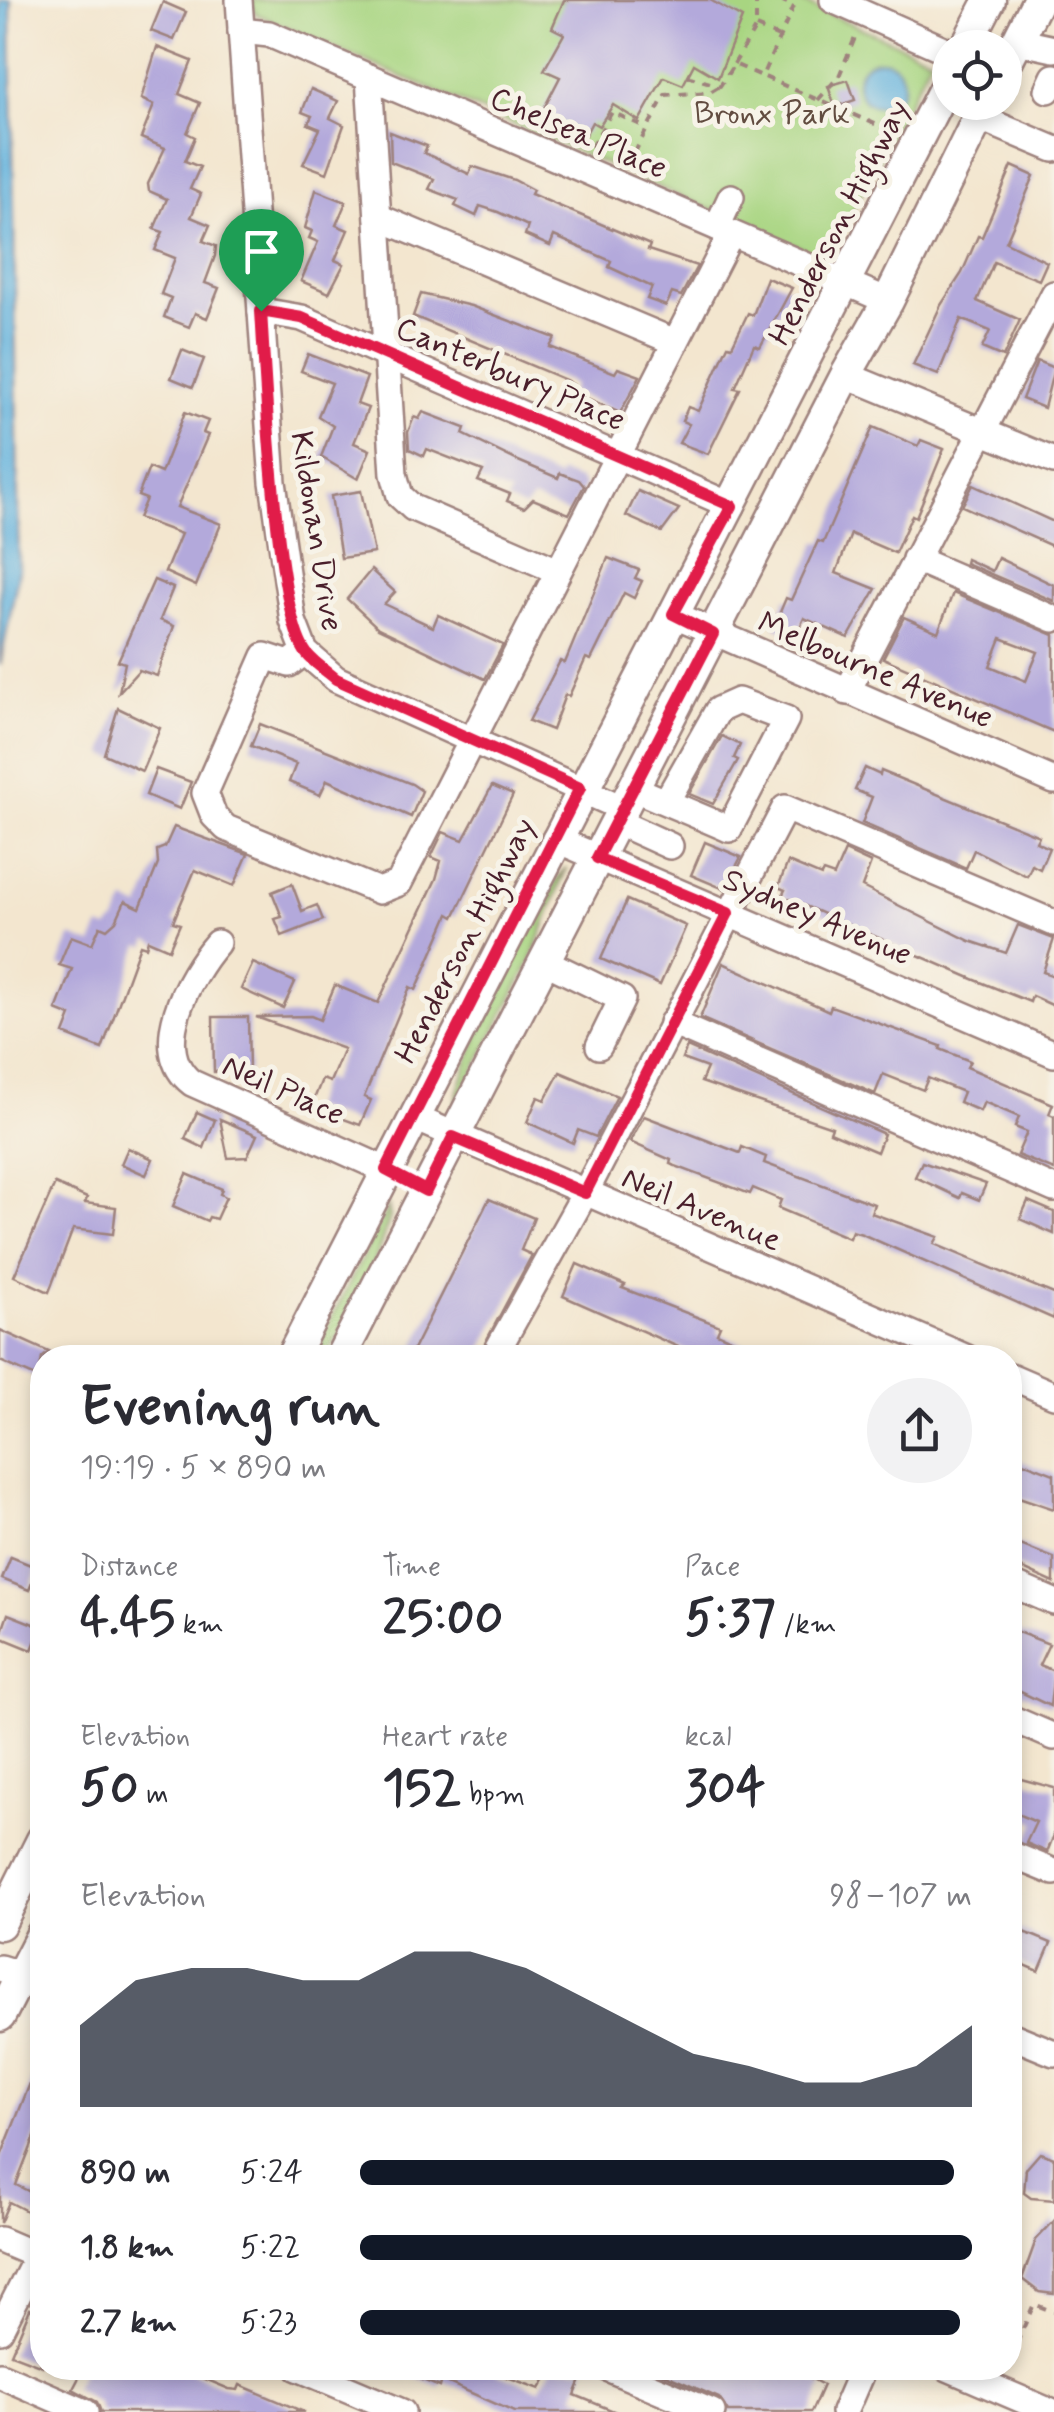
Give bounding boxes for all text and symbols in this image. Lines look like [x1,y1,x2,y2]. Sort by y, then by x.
map controls [932,30,1022,120]
button: locate [932,30,1022,120]
street label: Chelsea Place [483,78,673,190]
park label: Bronx Park [694,93,850,135]
street label: Henderson Highway [760,93,923,354]
pin [219,209,304,312]
icon: arrive [234,224,289,279]
street label: Canterbury Place [389,308,631,442]
street label: Kildonan Drive [279,428,353,634]
street label: Melbourne Avenue [751,602,999,739]
street label: Henderson Highway [386,811,549,1072]
street label: Sydney Avenue [716,859,918,976]
street label: Neil Place [215,1045,351,1136]
street label: Neil Avenue [615,1157,787,1262]
text: Evening run [80,1373,380,1445]
button: share [867,1378,972,1483]
text: 19:19 · 5 × 890 m [80,1447,326,1489]
text: Distance [80,1549,178,1586]
text: Time [382,1549,441,1586]
text: Pace [685,1549,740,1586]
text: 4.45 [80,1586,175,1652]
text: 25:00 [382,1586,503,1652]
text: 5:37 [685,1586,776,1652]
text: km [175,1607,224,1644]
text: /km [776,1607,836,1644]
text: Elevation [80,1719,190,1756]
text: Heart rate [382,1719,508,1756]
text: kcal [685,1719,732,1756]
text: 50 [80,1756,139,1822]
text: 152 [382,1756,461,1822]
text: 304 [685,1756,765,1822]
text: m [139,1777,168,1814]
text: bpm [461,1777,525,1814]
text: Elevation [80,1875,206,1917]
text: 98–107 m [830,1875,972,1917]
text: 890 m [80,2152,170,2194]
text: 5:24 [240,2152,303,2194]
text: 1.8 km [80,2227,174,2269]
text: 5:22 [240,2227,300,2269]
text: 2.7 km [80,2302,177,2344]
text: 5:23 [240,2302,297,2344]

